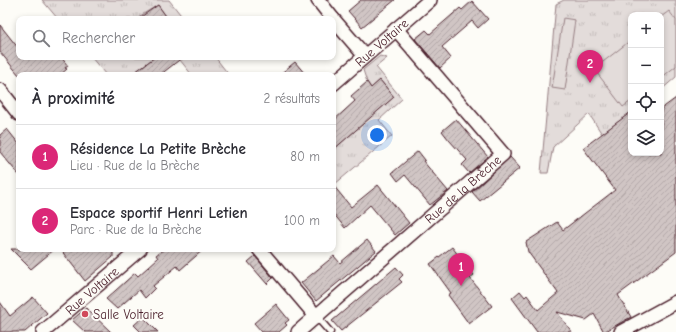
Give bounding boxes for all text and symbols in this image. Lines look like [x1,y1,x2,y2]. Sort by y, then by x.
map controls [628,12,664,156]
button: + [628,12,664,48]
street label: Rue Voltaire [352,15,412,70]
search box [16,16,336,60]
icon: search [30,27,52,49]
text: Rechercher [62,29,135,47]
button: − [628,48,664,84]
pin: 2 [577,50,603,83]
button: locate [628,84,664,120]
text: À proximité [32,89,115,108]
text: 2 résultats [264,91,320,106]
button: layers [628,120,664,156]
your location [367,125,387,145]
text: Résidence La Petite Brèche [70,140,246,158]
text: 1 [42,149,48,164]
text: 80 m [290,149,320,164]
street label: Rue de la Brèche [422,152,504,227]
text: Lieu · Rue de la Brèche [70,158,200,173]
text: Espace sportif Henri Letien [70,204,248,222]
text: 2 [42,213,48,228]
text: 100 m [284,213,320,228]
text: Parc · Rue de la Brèche [70,222,201,237]
pin: 1 [448,253,474,286]
street label: Rue Voltaire [62,263,122,318]
place label: Salle Voltaire [93,307,164,322]
marker: Salle Voltaire [80,309,90,319]

